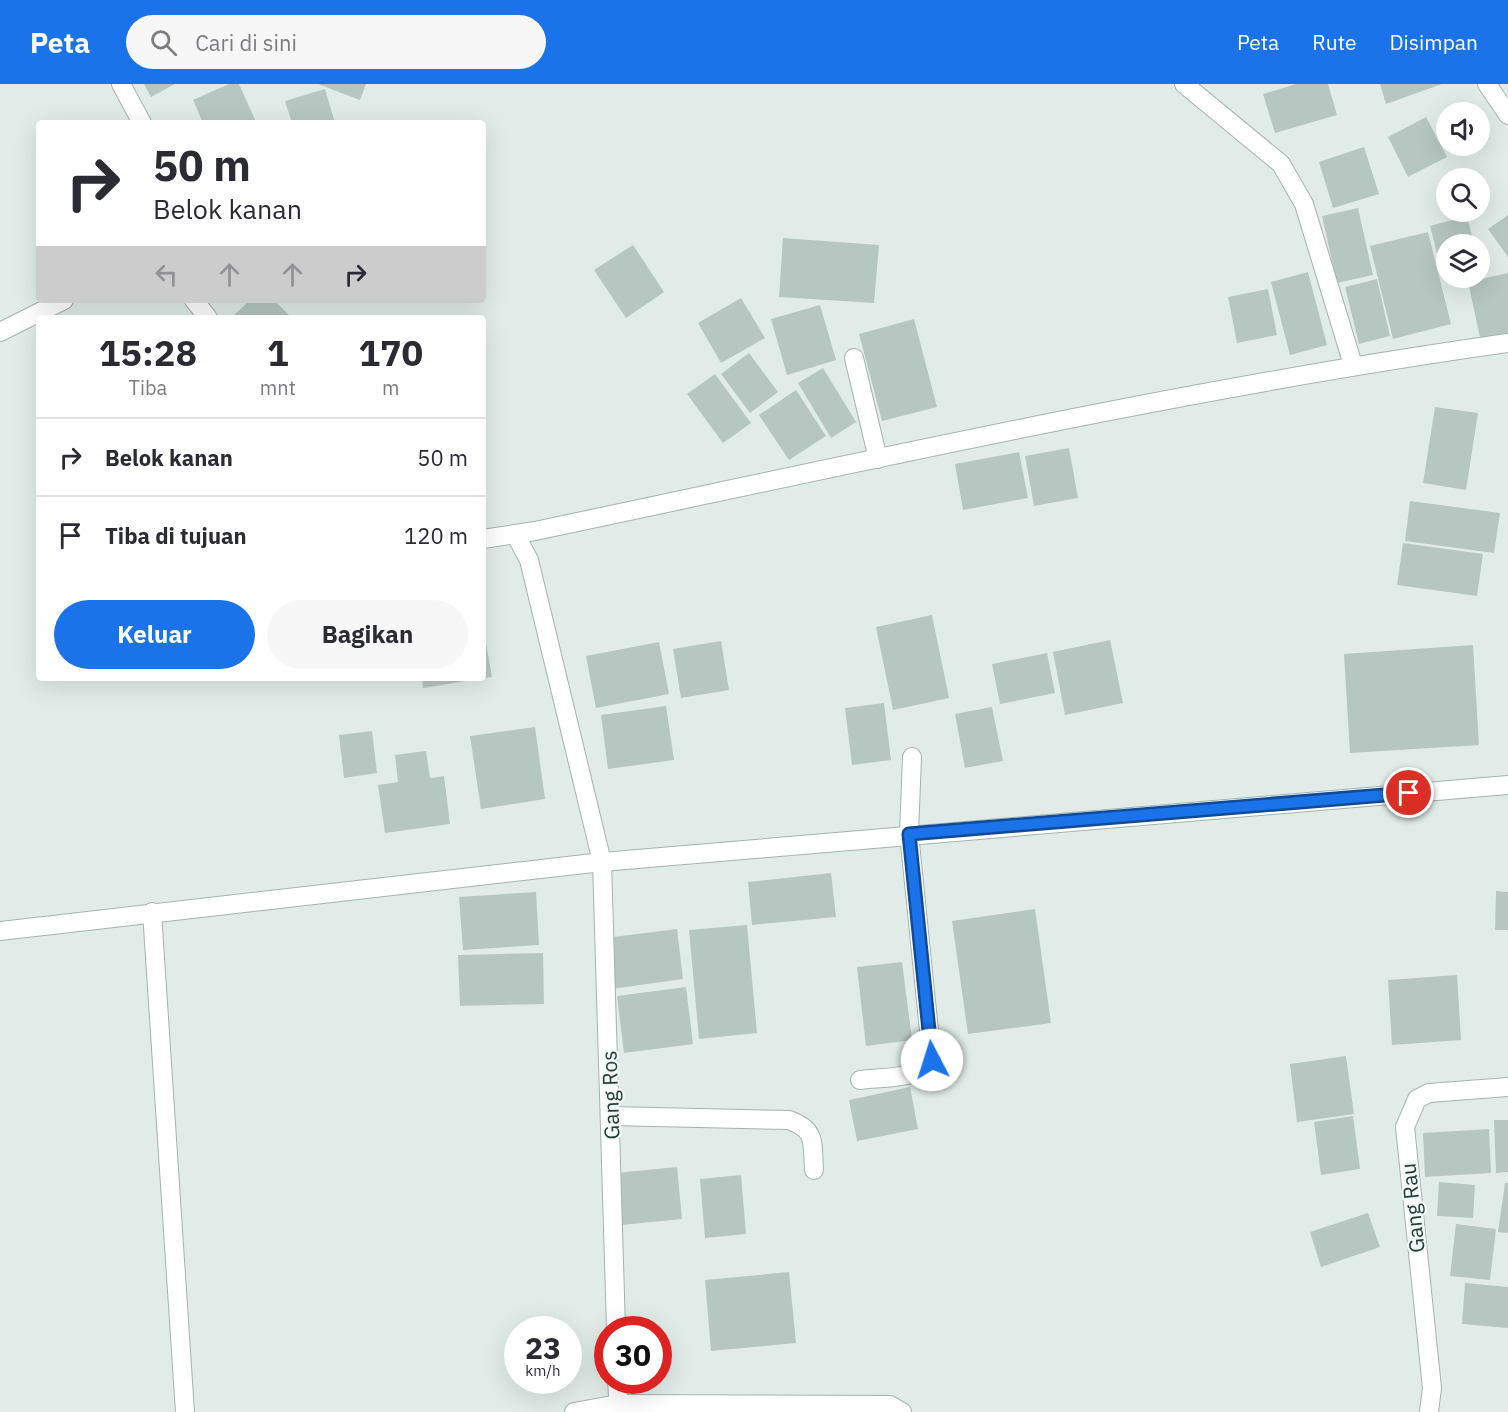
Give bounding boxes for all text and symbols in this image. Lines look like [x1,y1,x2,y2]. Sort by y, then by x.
search box [126,15,546,69]
text: Peta [30,24,90,61]
icon: search [147,26,180,59]
text: Cari di sini [195,28,297,57]
text: Peta [1237,28,1279,56]
text: Rute [1312,28,1357,56]
text: Disimpan [1390,28,1478,56]
map controls [1436,102,1490,288]
button: sound [1436,102,1490,156]
text: 50 m [153,138,251,193]
icon: right [54,144,132,222]
button: search [1436,168,1490,222]
text: Belok kanan [153,191,302,226]
button: layers [1436,234,1490,288]
icon: left [150,258,183,291]
icon: ahead [213,258,246,291]
icon: ahead [276,258,309,291]
icon: right [339,258,372,291]
text: 15:28 [99,329,197,376]
text: 1 [267,329,289,376]
text: 170 [358,329,423,376]
text: Tiba [129,374,167,401]
text: mnt [260,374,296,401]
text: m [382,374,400,401]
icon: right [54,441,87,474]
text: Belok kanan [105,443,233,472]
text: 50 m [417,443,468,472]
icon: arrive [54,519,87,552]
text: Tiba di tujuan [105,521,247,550]
text: 120 m [404,521,468,550]
button: Keluar [54,600,255,669]
button: Bagikan [267,600,468,669]
pin [1383,767,1434,818]
icon: arrive [1392,776,1425,809]
position arrow [900,1028,964,1092]
street label: Gang Ros [594,1050,626,1140]
street label: Gang Rau [1393,1162,1431,1254]
speed limit sign: 30 [594,1316,672,1394]
text: 23 [525,1328,561,1367]
text: km/h [525,1361,561,1380]

